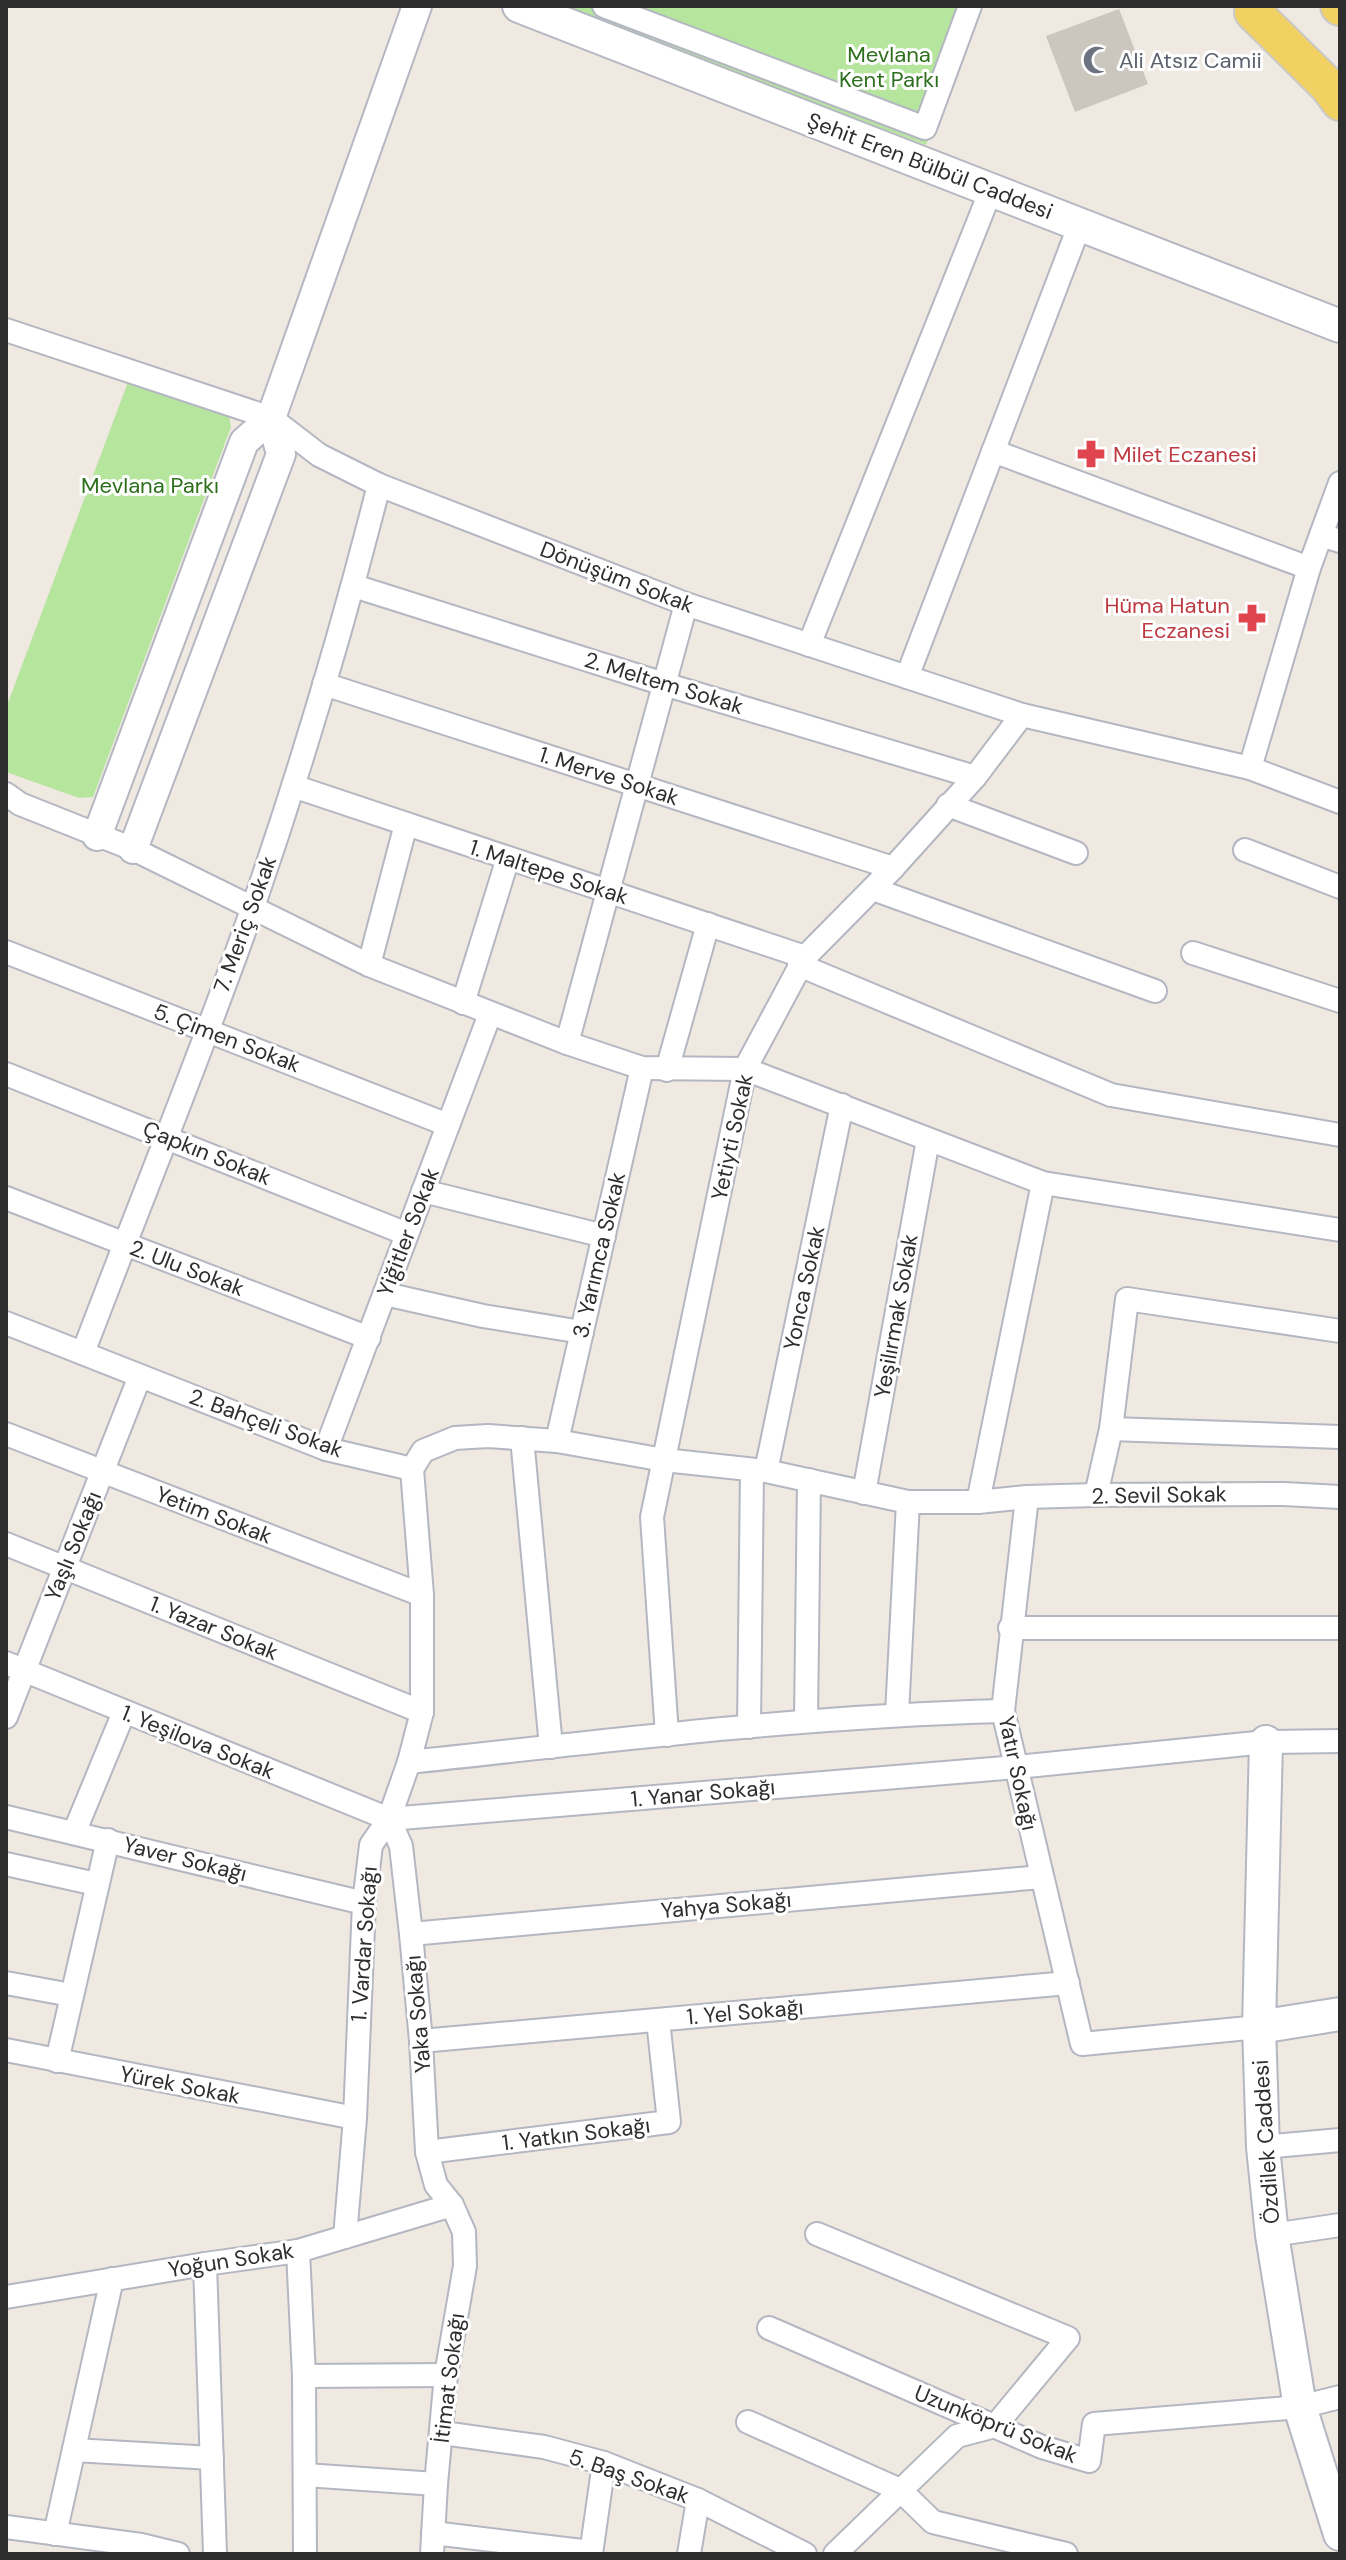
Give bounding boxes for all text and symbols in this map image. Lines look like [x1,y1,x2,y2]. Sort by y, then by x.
park label: Mevlana Kent Parkı [839,40,939,94]
mosque icon: Ali Atsız Camii [1082,45,1112,75]
place label: Ali Atsız Camii [1119,46,1262,75]
street label: Şehit Eren Bülbül Caddesi [803,106,1057,226]
pharmacy icon: Milet Eczanesi [1076,439,1106,469]
place label: Milet Eczanesi [1113,440,1257,469]
park label: Mevlana Parkı [81,471,219,500]
street label: Dönüşüm Sokak [536,534,698,620]
place label: Hüma Hatun Eczanesi [1104,591,1230,645]
pharmacy icon: Hüma Hatun Eczanesi [1237,603,1267,633]
street label: 2. Meltem Sokak [581,645,747,721]
street label: 1. Merve Sokak [535,740,683,812]
street label: 1. Maltepe Sokak [466,833,632,911]
street label: 7. Meriç Sokak [207,852,283,996]
street label: 5. Çimen Sokak [149,997,305,1079]
street label: Yetiyti Sokak [704,1071,760,1203]
street label: Çapkın Sokak [139,1114,275,1192]
street label: Yiğitler Sokak [370,1164,446,1300]
street label: 3. Yarımca Sokak [566,1169,632,1341]
street label: Yonca Sokak [777,1223,831,1353]
street label: Yeşilırmak Sokak [867,1232,925,1400]
street label: 2. Ulu Sokak [126,1233,248,1303]
street label: 2. Bahçeli Sokak [185,1382,347,1464]
street label: 2. Sevil Sokak [1091,1479,1227,1511]
street label: Yetim Sokak [152,1480,276,1550]
street label: Yaşlı Sokağı [38,1487,108,1605]
street label: 1. Yazar Sokak [145,1589,283,1667]
street label: 1. Yeşilova Sokak [117,1698,279,1786]
street label: Yatır Sokağı [992,1713,1044,1833]
street label: 1. Yanar Sokağı [630,1772,776,1814]
street label: Yaver Sokağı [120,1830,250,1888]
street label: 1. Vardar Sokağı [344,1865,384,2023]
street label: Yahya Sokağı [660,1885,792,1925]
street label: Yaka Sokağı [398,1954,438,2074]
street label: 1. Yel Sokağı [685,1992,805,2032]
street label: Yürek Sokak [117,2059,243,2111]
street label: Özdilek Caddesi [1246,2059,1286,2225]
street label: 1. Yatkın Sokağı [500,2111,652,2157]
street label: Yoğun Sokak [166,2236,296,2284]
street label: İtimat Sokağı [427,2311,471,2445]
street label: Uzunköprü Sokak [910,2378,1082,2470]
street label: 5. Baş Sokak [565,2442,693,2510]

